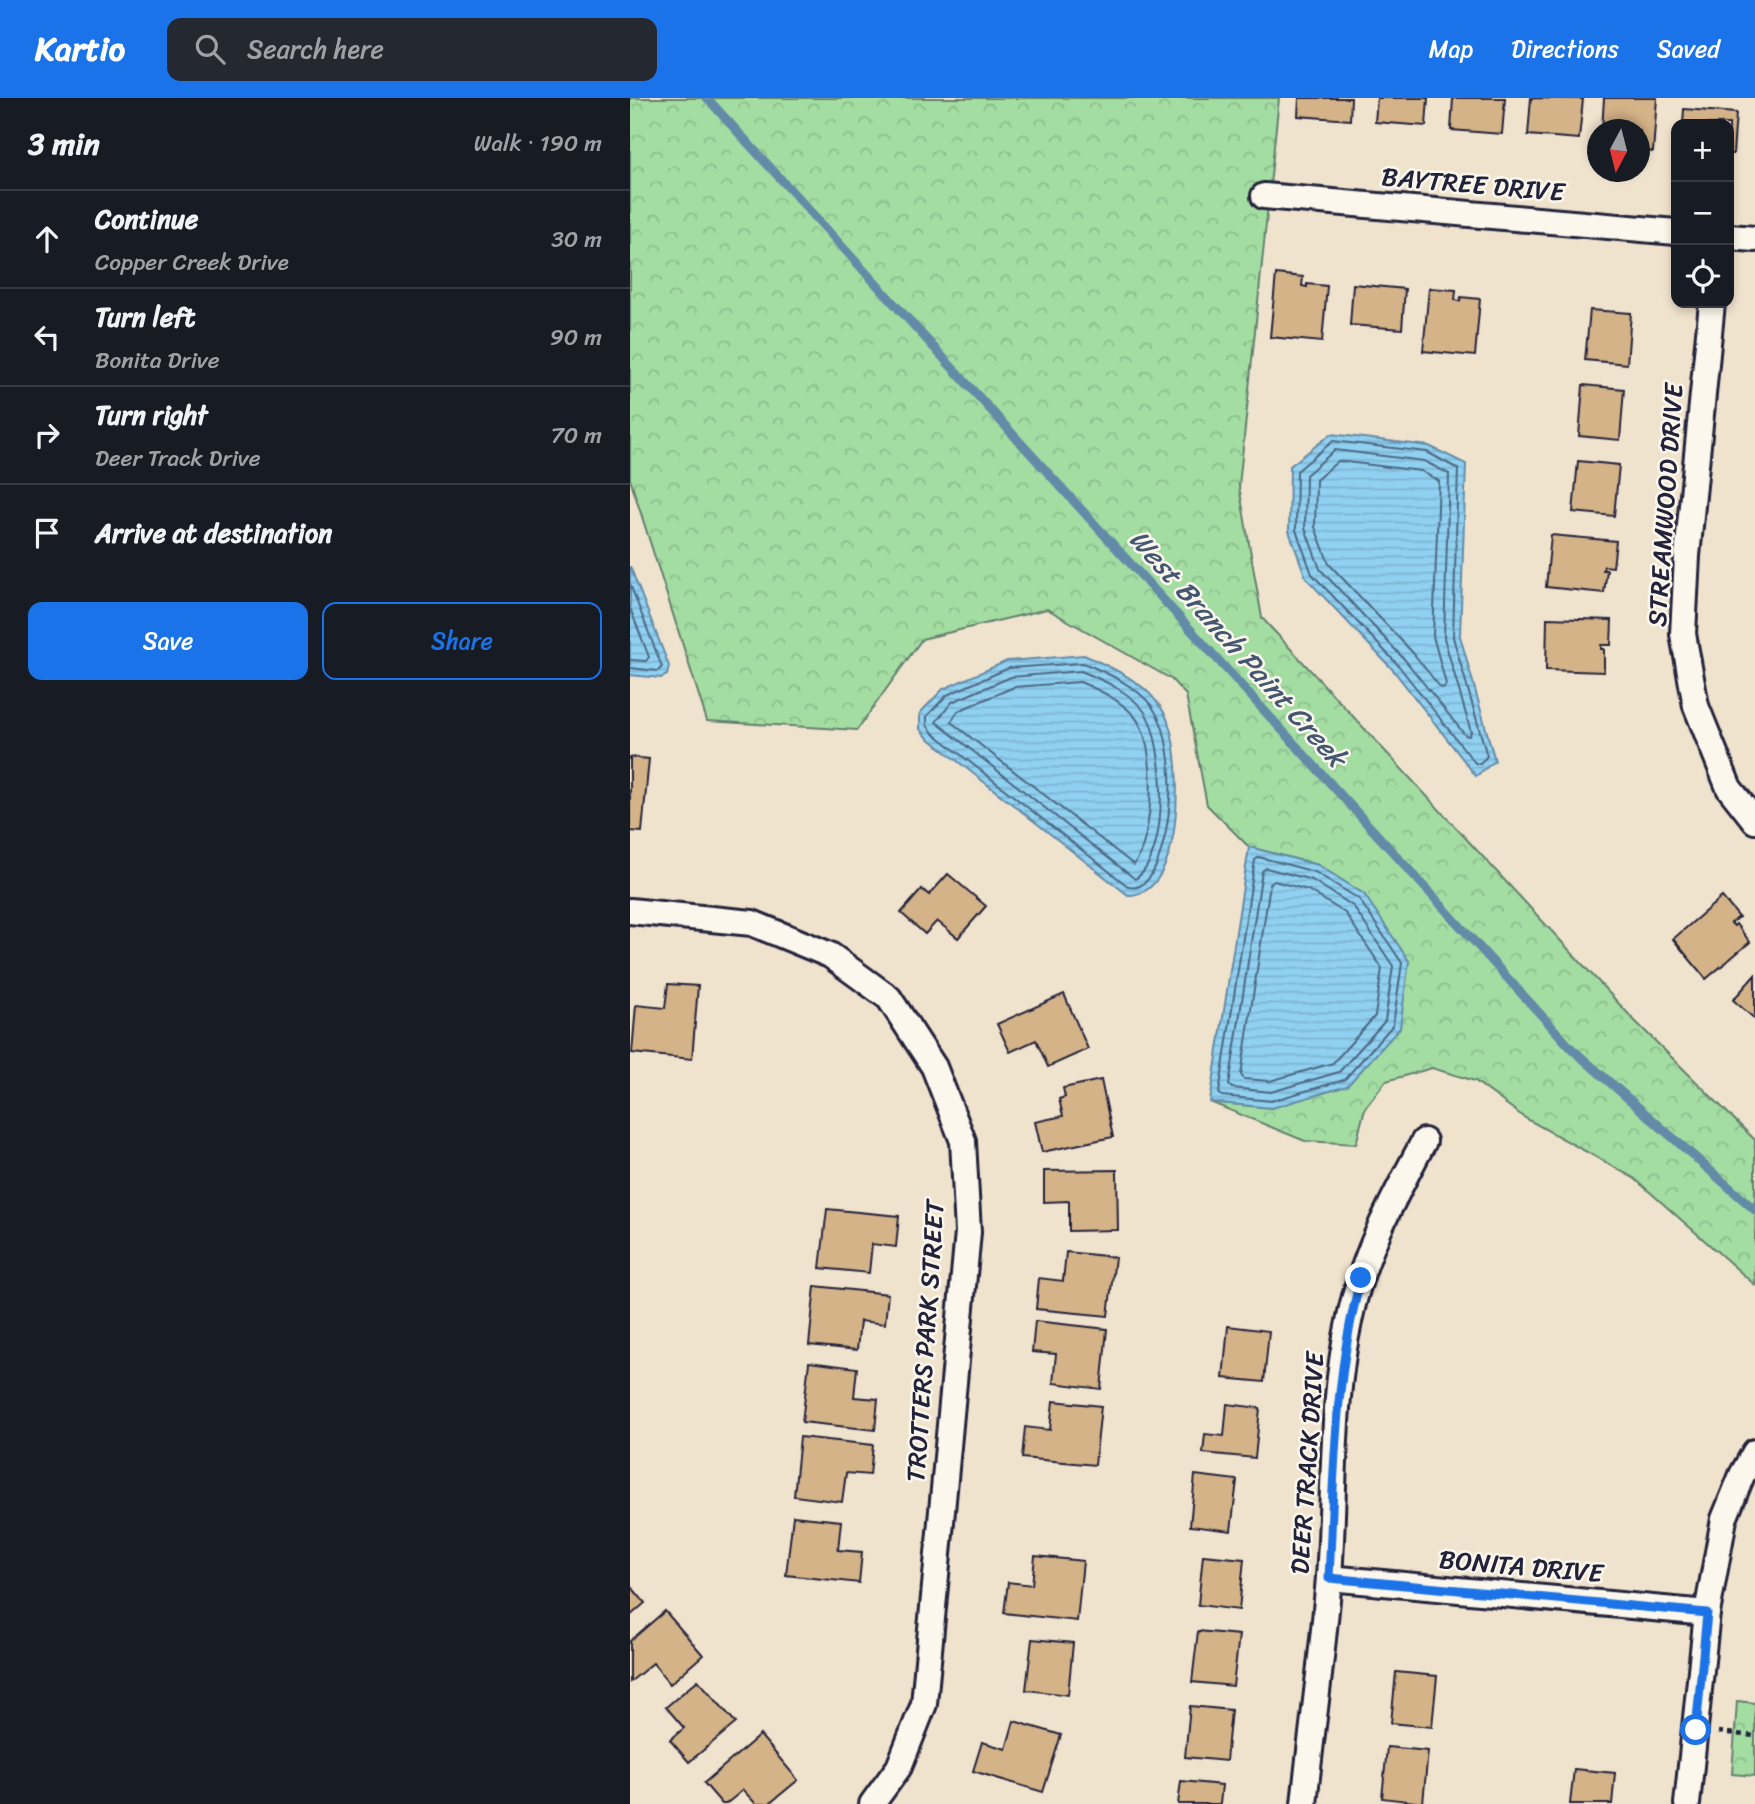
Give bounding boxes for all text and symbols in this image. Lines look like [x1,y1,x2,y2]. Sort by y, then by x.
search box [167,18,657,81]
text: Kartio [35,20,125,78]
text: Search here [247,26,384,72]
text: Map [1429,28,1473,70]
text: Directions [1511,28,1619,70]
text: Saved [1657,28,1720,70]
icon: search [191,30,229,68]
text: 3 min [28,117,100,171]
north arrow [1587,119,1650,182]
map controls [1671,119,1734,308]
button: + [1671,119,1734,182]
text: Walk · 190 m [474,123,602,164]
street label: BAYTREE DRIVE [1380,153,1568,215]
button: − [1671,182,1734,245]
text: Continue [95,196,198,242]
text: 30 m [551,219,602,260]
icon: ahead [28,220,66,258]
text: Copper Creek Drive [95,242,289,283]
button: locate [1671,245,1734,308]
text: Turn left [95,294,195,340]
text: 90 m [550,317,602,358]
icon: left [28,318,66,356]
text: Bonita Drive [95,340,220,381]
street label: STREAMWOOD DRIVE [1634,380,1697,628]
text: Turn right [95,392,208,438]
text: 70 m [551,415,602,456]
icon: right [28,416,66,454]
text: Deer Track Drive [95,438,261,479]
text: Arrive at destination [95,510,332,556]
icon: arrive [28,514,66,552]
water label: West Branch Paint Creek [1117,517,1361,781]
button: Save [28,602,308,680]
button: Share [322,602,602,680]
street label: TROTTERS PARK STREET [892,1197,958,1484]
route end [1345,1262,1376,1293]
street label: DEER TRACK DRIVE [1276,1349,1338,1576]
street label: BONITA DRIVE [1437,1536,1606,1596]
route start [1680,1714,1711,1745]

